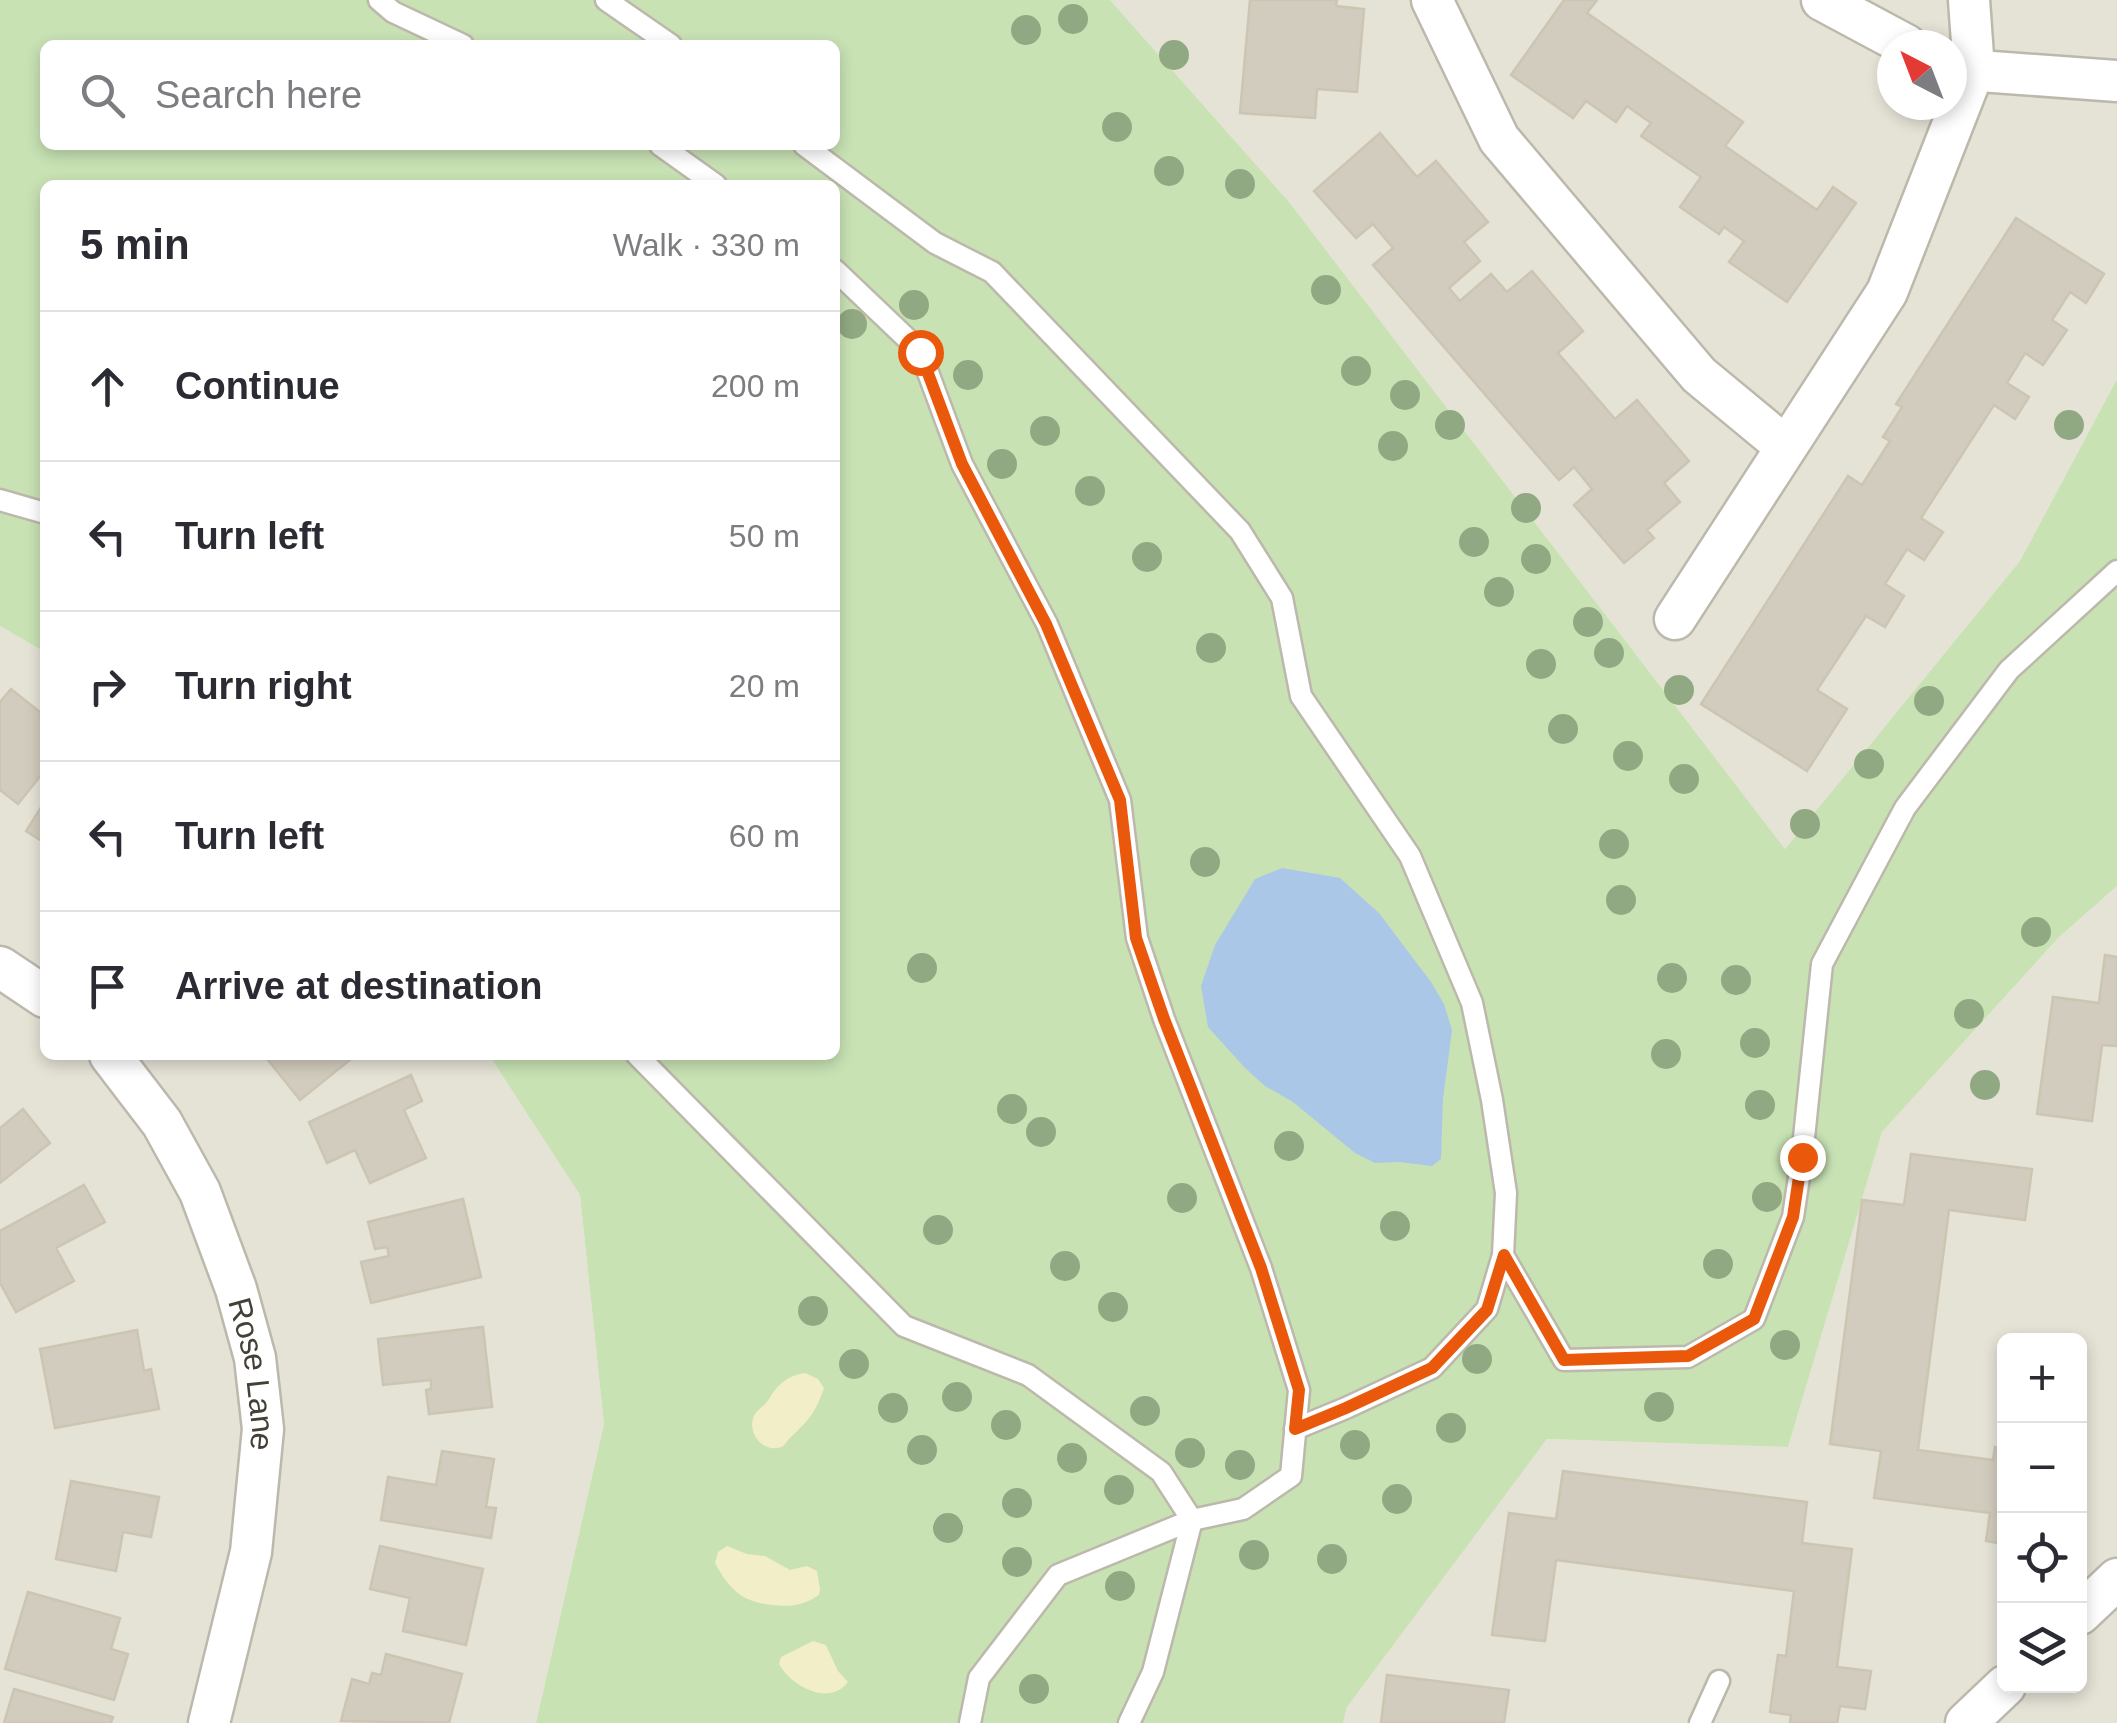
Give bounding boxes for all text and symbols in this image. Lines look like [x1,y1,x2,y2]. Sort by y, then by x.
north arrow [1877,30,1967,120]
search box [40,40,840,150]
icon: search [75,68,130,123]
text: Search here [155,74,362,116]
text: 5 min [80,221,190,268]
text: Walk · 330 m [613,227,800,263]
route start [898,330,944,376]
icon: ahead [80,359,135,414]
text: Continue [175,365,340,407]
text: 200 m [711,368,800,404]
icon: left [80,509,135,564]
text: Turn left [175,515,324,557]
text: 50 m [729,518,800,554]
icon: right [80,659,135,714]
text: Turn right [175,665,352,707]
text: 20 m [729,668,800,704]
icon: left [80,809,135,864]
text: Turn left [175,815,324,857]
text: 60 m [729,818,800,854]
icon: arrive [80,959,135,1014]
text: Arrive at destination [175,965,542,1007]
route end [1780,1135,1826,1181]
street label: Rose Lane [221,1294,281,1452]
map controls [1997,1333,2087,1693]
button: + [1997,1333,2087,1423]
button: − [1997,1423,2087,1513]
button: locate [1997,1513,2087,1603]
button: layers [1997,1603,2087,1693]

